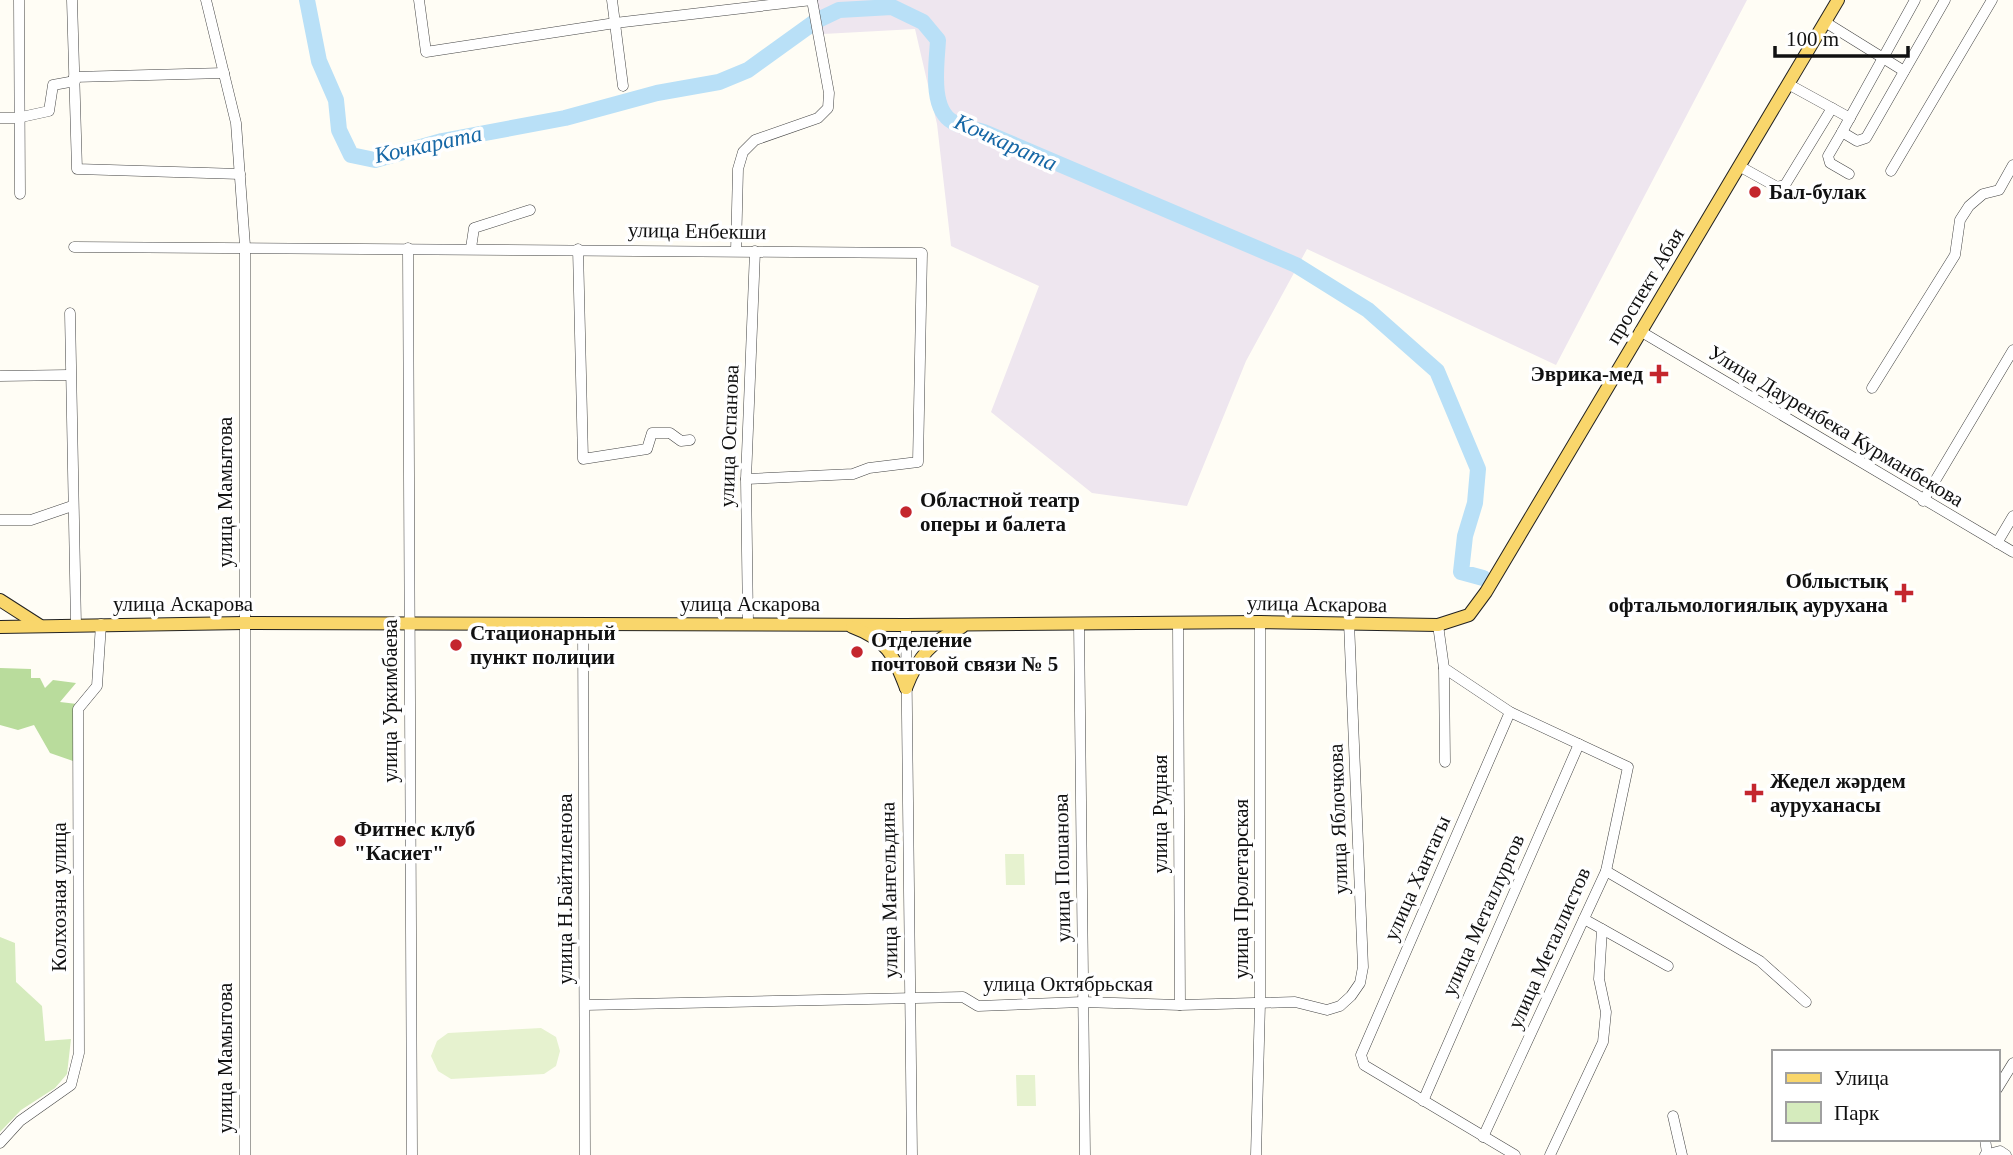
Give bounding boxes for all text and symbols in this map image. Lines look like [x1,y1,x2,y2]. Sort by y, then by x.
scale bar [1775,14,1908,58]
text: 100 m [1786,27,1839,51]
water label: Кочкарата [950,108,1061,176]
water label: Кочкарата [371,121,484,168]
place label: Бал-булак [1769,180,1867,204]
marker: Бал-булак [1747,184,1763,200]
street label: улица Енбекши [628,218,766,244]
street label: проспект Абая [1601,223,1689,348]
street label: Улица Дауренбека Курманбекова [1704,340,1969,512]
place label: Эврика-мед [1530,362,1643,386]
street label: улица Оспанова [715,364,744,508]
marker: Эврика-мед [1649,364,1669,384]
street label: улица Мамытова [213,416,237,567]
place label: Областной театр оперы и балета [920,488,1080,536]
marker: Областной театр оперы и балета [898,504,914,520]
place label: Облыстық офтальмологиялық аурухана [1609,569,1889,617]
marker: Облыстық офтальмологиялық аурухана [1894,583,1914,603]
street label: улица Аскарова [1247,591,1388,617]
street label: улица Аскарова [113,592,254,616]
street label: улица Аскарова [680,592,821,616]
street label: улица Уркимбаева [378,619,402,783]
place label: Стационарный пункт полиции [470,621,616,669]
place label: Отделение почтовой связи № 5 [871,628,1058,676]
marker: Стационарный пункт полиции [448,637,464,653]
marker: Отделение почтовой связи № 5 [849,644,865,660]
street label: улица Яблочкова [1323,743,1353,895]
street label: улица Рудная [1148,754,1172,873]
place label: Жедел жәрдем ауруханасы [1770,769,1906,817]
marker: Жедел жәрдем ауруханасы [1744,783,1764,803]
street label: улица Н.Байтиленова [553,793,577,985]
street label: улица Пошанова [1049,793,1075,943]
street label: улица Пролетарская [1229,799,1253,979]
street label: улица Мангельдина [875,801,903,978]
street label: улица Хантагы [1379,812,1455,944]
place label: Фитнес клуб "Касиет" [354,817,475,865]
street label: Колхозная улица [47,822,71,972]
street label: улица Металлургов [1437,830,1529,999]
marker: Фитнес клуб "Касиет" [332,833,348,849]
street label: улица Металлистов [1503,863,1596,1033]
street label: улица Октябрьская [983,972,1153,996]
street label: улица Мамытова [213,982,237,1133]
legend [1772,1050,1999,1141]
text: Улица [1834,1066,1889,1090]
text: Парк [1834,1101,1880,1125]

